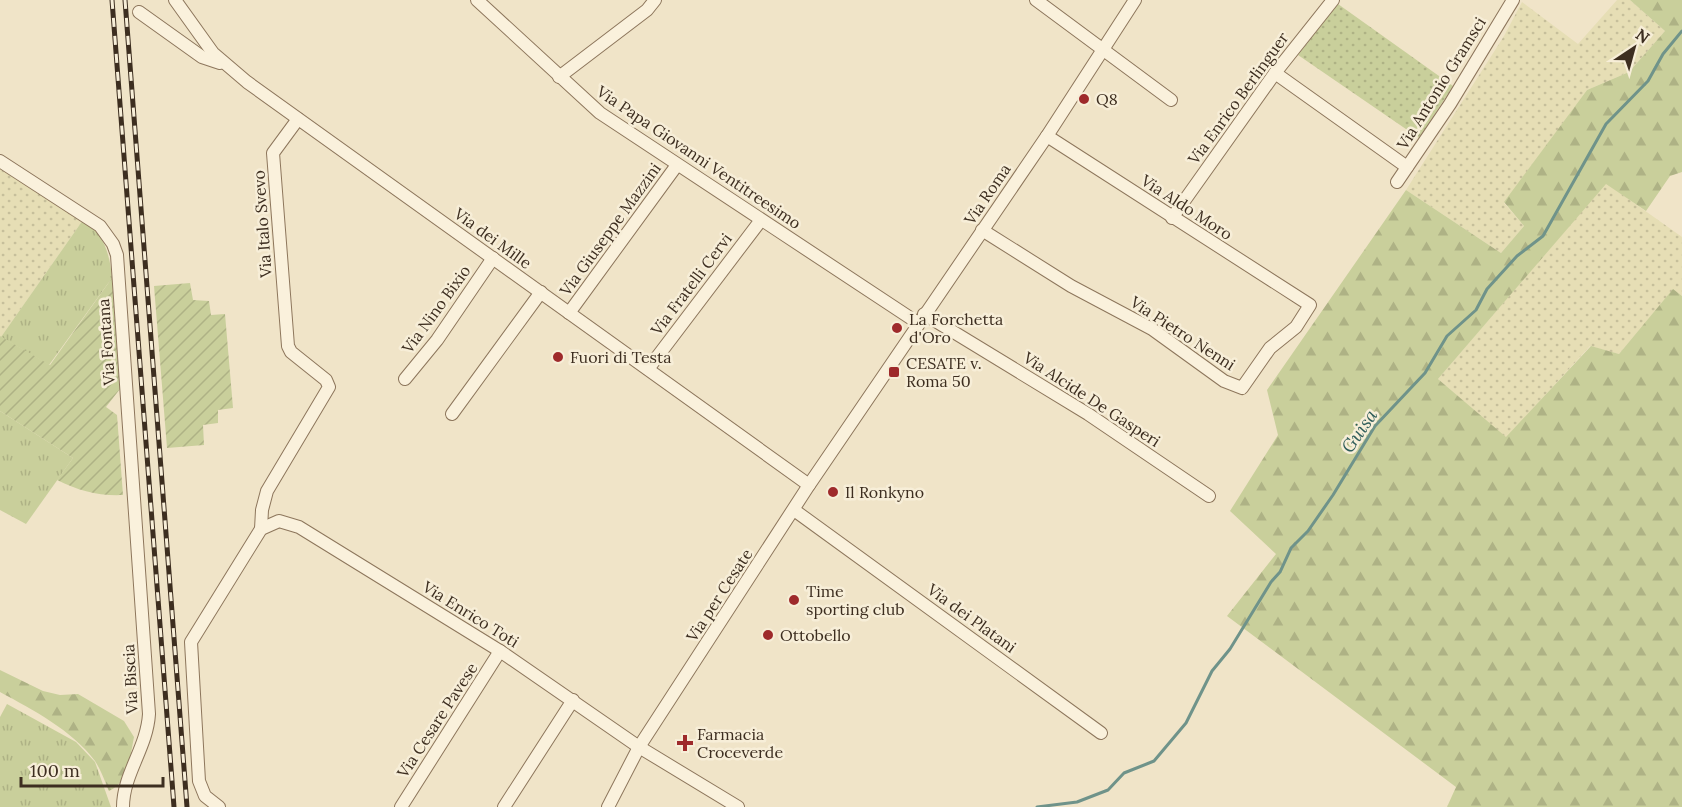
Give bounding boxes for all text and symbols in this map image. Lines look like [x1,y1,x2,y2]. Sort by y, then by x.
street label: Via Antonio Gramsci [1392,13,1490,154]
north arrow [1604,18,1664,78]
text: N [1632,24,1654,48]
street label: Via Enrico Berlinguer [1183,28,1293,169]
street label: Via Papa Giovanni Ventitreesimo [592,80,805,233]
place label: Q8 [1096,89,1118,109]
marker: Q8 [1077,92,1091,106]
street label: Via Giuseppe Mazzini [554,159,665,300]
street label: Via Roma [959,160,1015,229]
street label: Via Italo Svevo [248,170,276,279]
street label: Via Aldo Moro [1137,170,1236,244]
street label: Via dei Mille [450,203,536,273]
street label: Via Fratelli Cervi [646,229,736,340]
street label: Via Nino Bixio [397,261,475,358]
street label: Via Pietro Nenni [1126,291,1239,374]
street label: Via Fontana [93,298,119,387]
place label: La Forchetta d'Oro [909,309,1003,347]
marker: La Forchetta d'Oro [890,321,904,335]
place label: Fuori di Testa [570,347,671,367]
street label: Via Alcide De Gasperi [1019,347,1164,451]
marker: Fuori di Testa [551,350,565,364]
place label: CESATE v. Roma 50 [906,353,982,391]
marker: CESATE v. Roma 50 [887,365,901,379]
water label: Guisa [1336,405,1382,457]
place label: Il Ronkyno [845,482,924,502]
marker: Il Ronkyno [826,485,840,499]
street label: Via per Cesate [681,544,757,646]
street label: Via Enrico Toti [418,576,523,652]
street label: Via dei Platani [923,579,1020,657]
place label: Time sporting club [806,581,905,619]
marker: Time sporting club [787,593,801,607]
place label: Ottobello [780,625,851,645]
marker: Ottobello [761,628,775,642]
street label: Via Biscia [118,643,142,716]
street label: Via Cesare Pavese [392,659,482,782]
place label: Farmacia Croceverde [697,724,783,762]
marker: Farmacia Croceverde [678,736,692,750]
scale bar [21,750,164,788]
text: 100 m [30,759,80,782]

